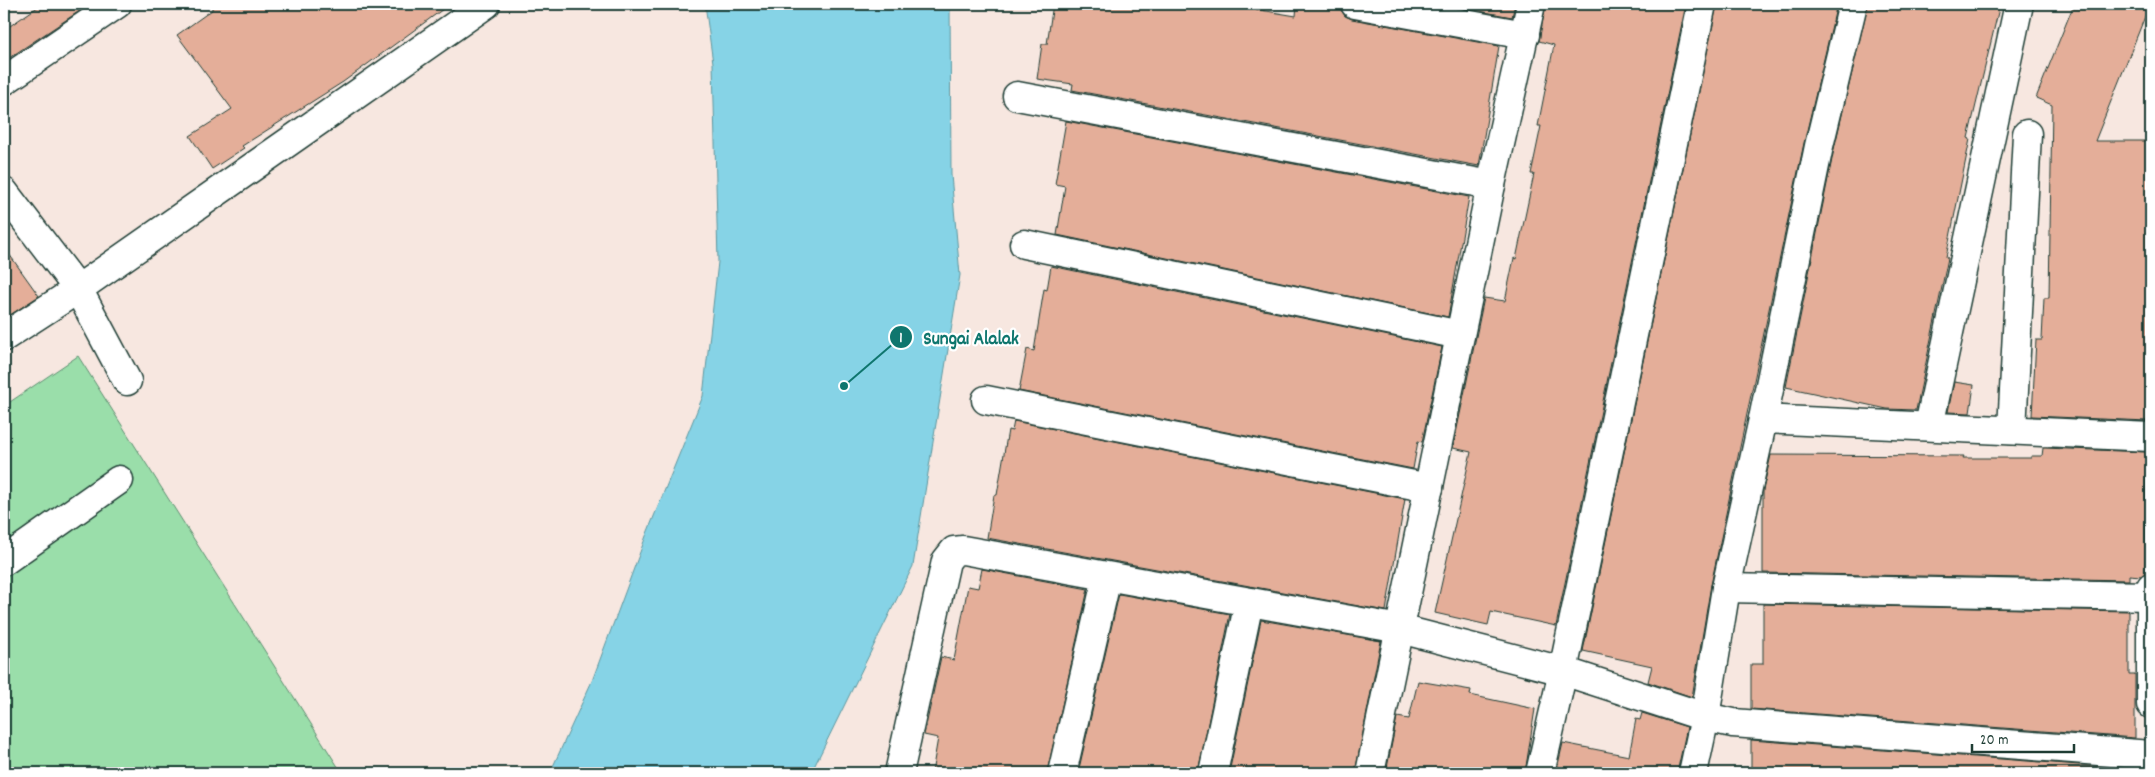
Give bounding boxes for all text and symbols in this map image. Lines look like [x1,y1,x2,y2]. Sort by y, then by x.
callout: Sungai Alalak [889,320,1029,354]
text: Sungai Alalak [923,327,1019,354]
text: 1 [899,328,903,350]
scale bar [1972,722,2075,754]
text: 20 m [1980,730,2008,752]

